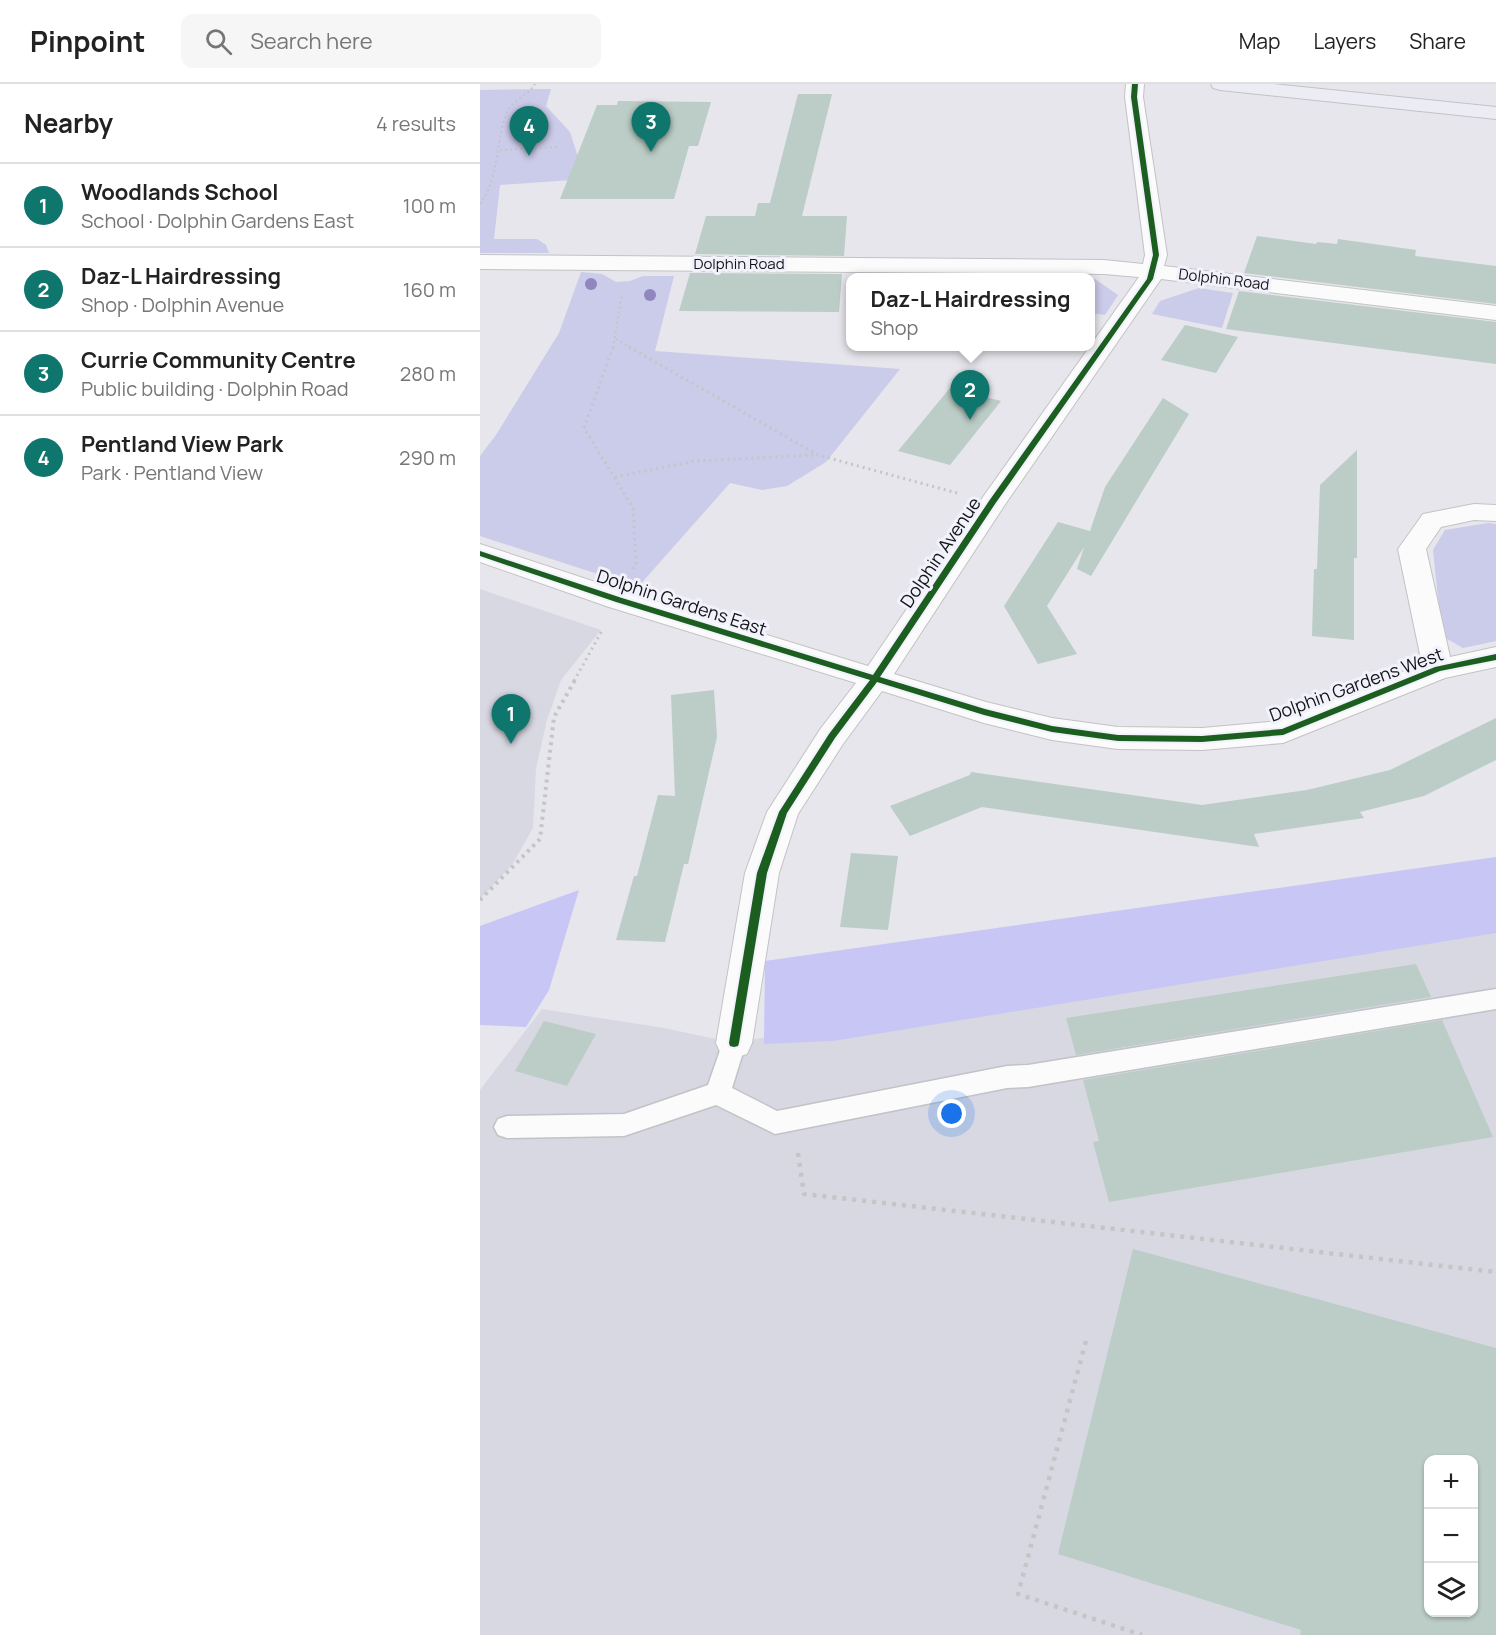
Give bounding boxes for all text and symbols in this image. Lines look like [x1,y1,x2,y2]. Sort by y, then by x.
search box [181,14,601,68]
text: Pinpoint [30,22,145,60]
icon: search [202,25,235,58]
text: Search here [250,26,373,56]
text: Map [1239,27,1280,55]
text: Layers [1313,27,1376,55]
text: Share [1409,27,1466,55]
pin: 3 [632,103,670,152]
text: Nearby [24,105,113,141]
pin: 4 [509,106,548,156]
text: 4 results [376,110,456,137]
text: Woodlands School [81,177,278,207]
text: 1 [39,192,48,219]
text: 100 m [403,192,456,219]
text: School · Dolphin Gardens East [81,207,354,234]
street label: Dolphin Road [693,253,785,274]
text: Daz-L Hairdressing [81,261,281,291]
street label: Dolphin Road [1177,263,1271,295]
popup [846,273,1095,351]
text: 2 [38,276,49,303]
text: 160 m [403,276,456,303]
text: Daz-L Hairdressing [870,284,1071,314]
text: Shop · Dolphin Avenue [81,291,284,318]
text: Shop [870,314,918,341]
text: Currie Community Centre [81,345,356,375]
text: 3 [38,360,49,387]
text: 280 m [400,360,456,387]
pin: 2 [950,370,990,420]
text: Public building · Dolphin Road [81,375,349,402]
text: Pentland View Park [81,429,283,459]
text: 4 [37,444,50,471]
text: 290 m [399,444,456,471]
text: Park · Pentland View [81,459,263,486]
street label: Dolphin Avenue [894,492,986,612]
street label: Dolphin Gardens East [594,563,770,641]
street label: Dolphin Gardens West [1266,641,1446,727]
pin: 1 [492,694,531,744]
your location [937,1099,966,1128]
map controls [1424,1455,1478,1617]
button: + [1424,1455,1478,1509]
button: − [1424,1509,1478,1563]
button: layers [1424,1563,1478,1617]

